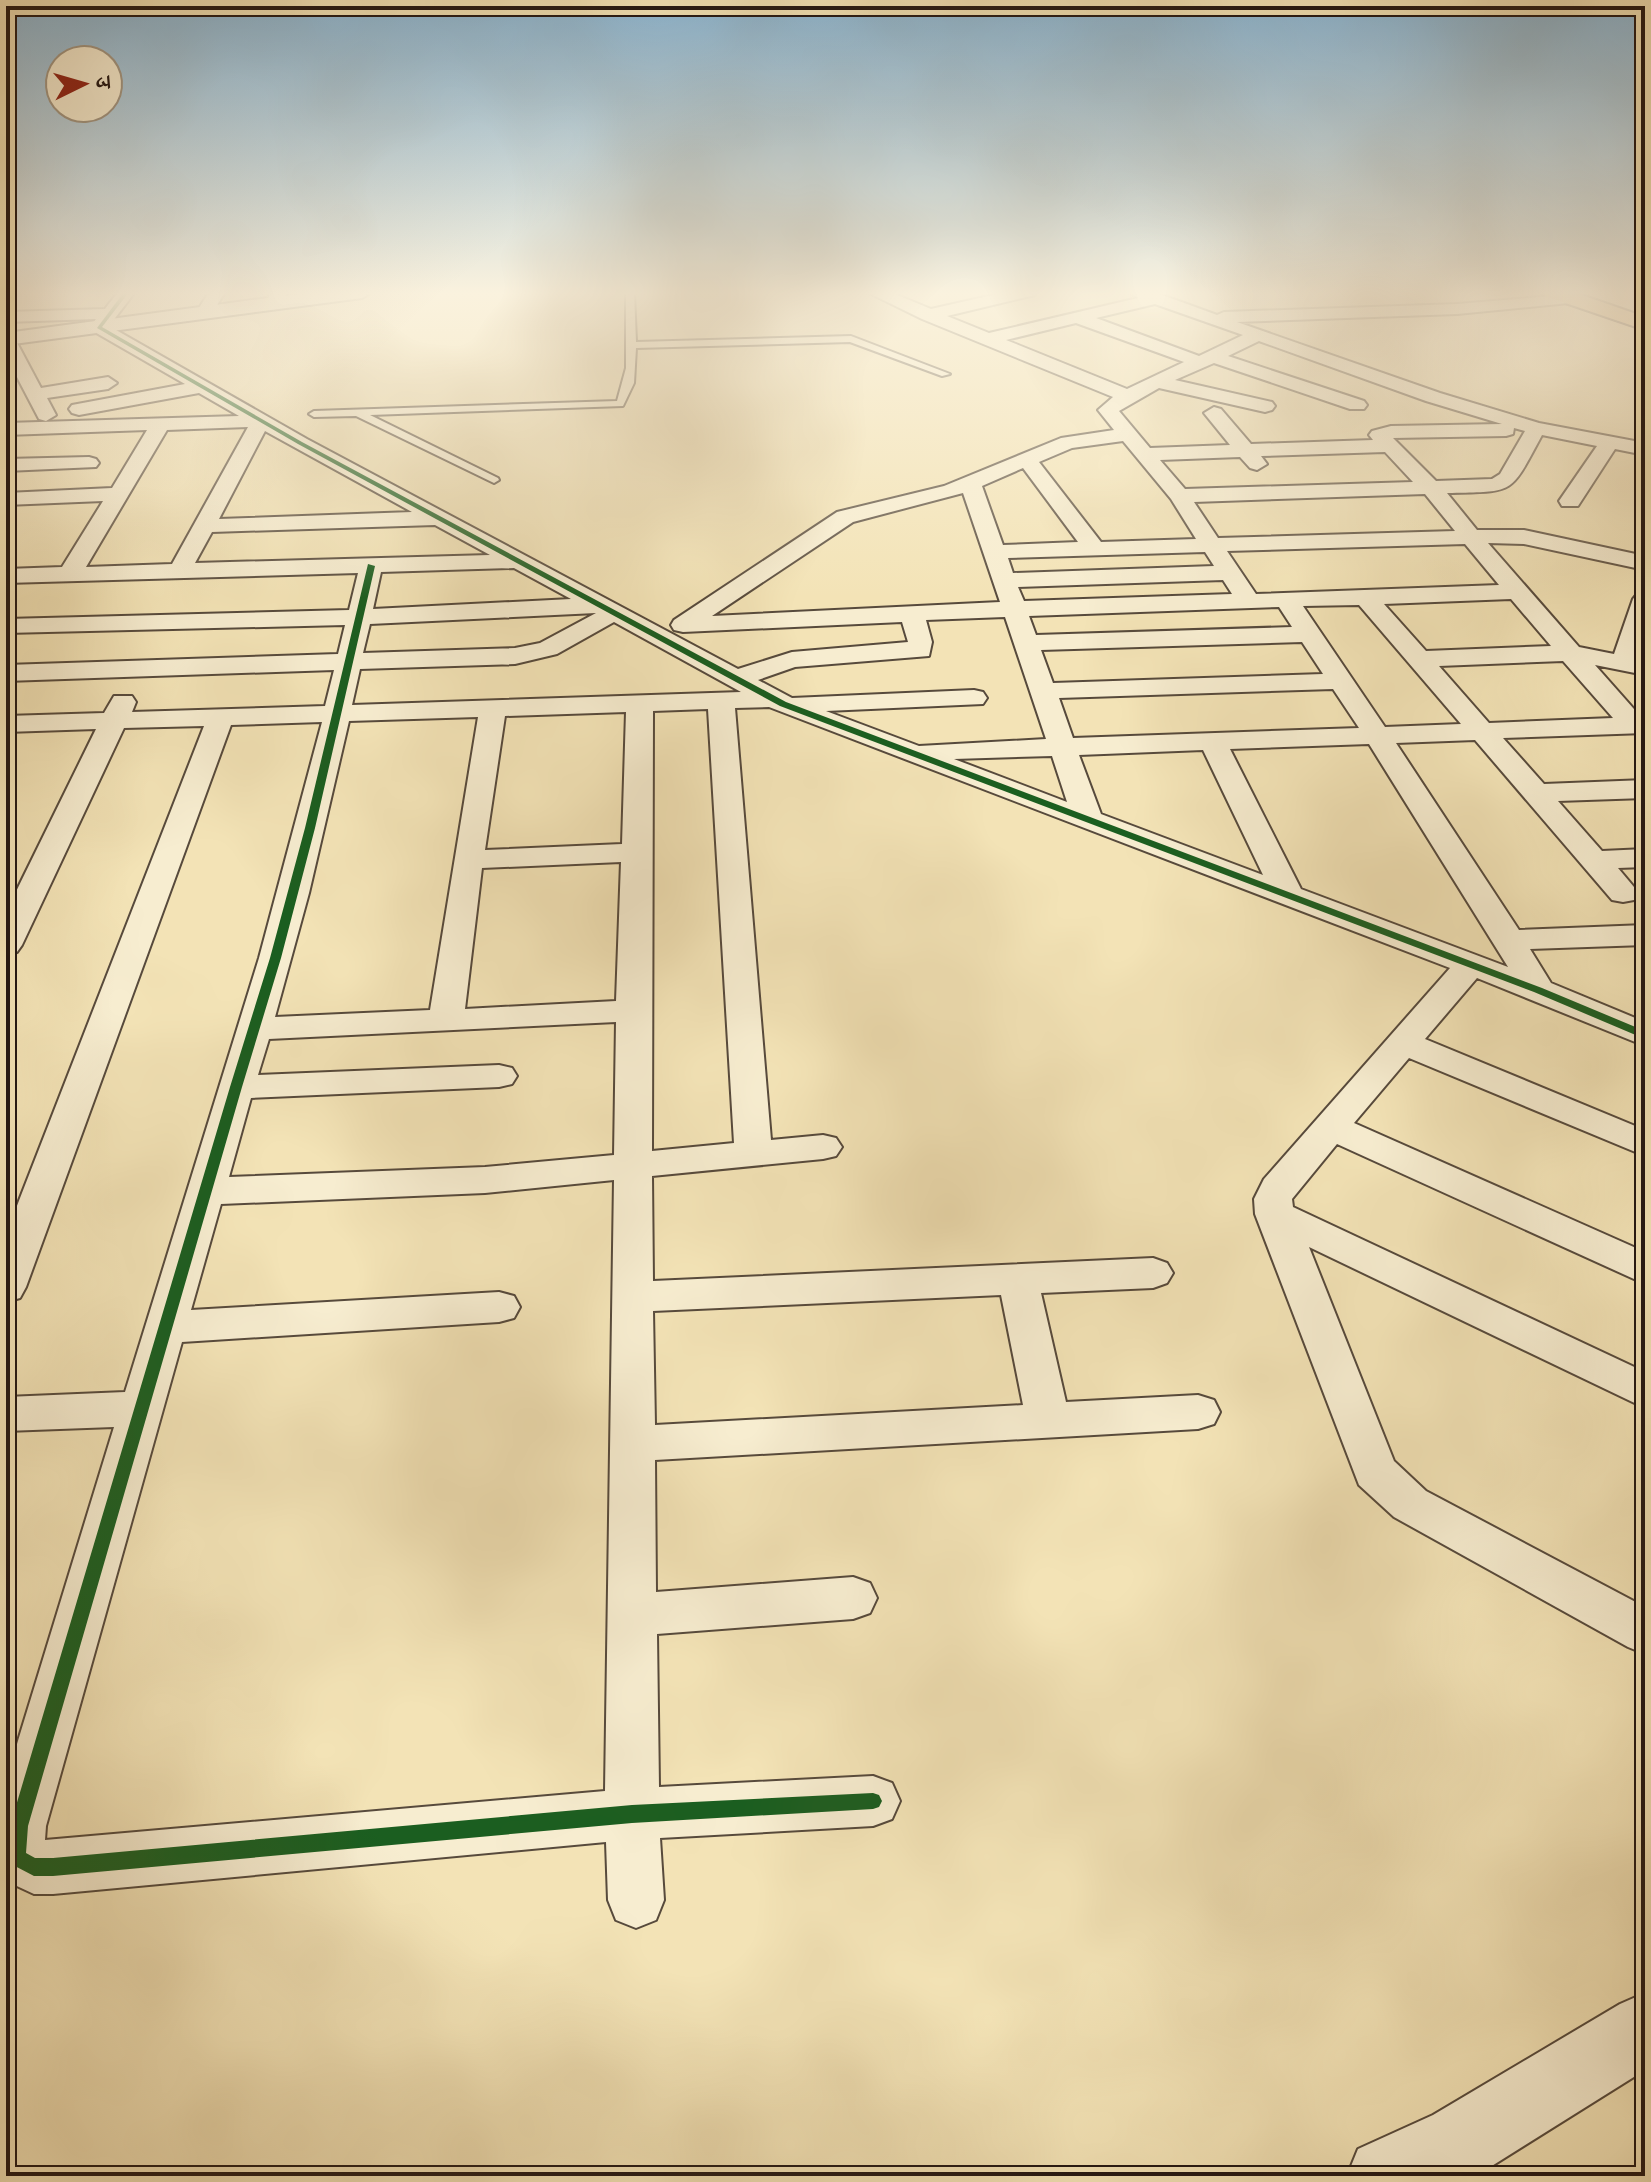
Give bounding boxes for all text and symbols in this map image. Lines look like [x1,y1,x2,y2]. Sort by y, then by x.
north arrow [44,44,124,124]
text: उ [88,74,117,91]

